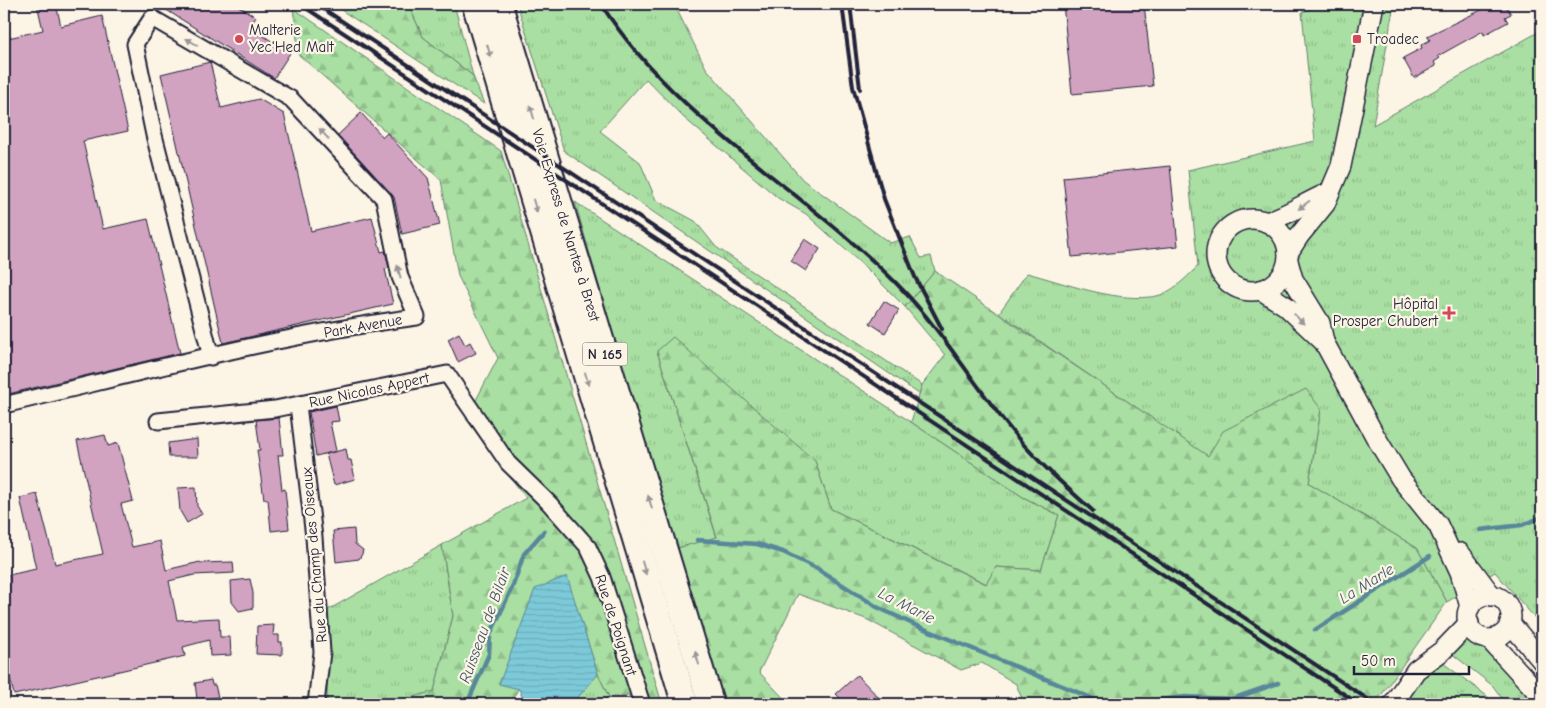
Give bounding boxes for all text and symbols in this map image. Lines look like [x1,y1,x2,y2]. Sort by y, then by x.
place label: Malterie Yec'Hed Malt [249,21,335,56]
place label: Troadec [1367,30,1419,48]
marker: Malterie Yec'Hed Malt [233,33,245,45]
marker: Troadec [1351,33,1363,45]
one-way arrow [186,37,199,46]
one-way arrow [485,43,493,58]
one-way arrow [528,104,536,119]
street label: Voie Express de Nantes à Brest [528,126,604,324]
one-way arrow [318,129,330,141]
one-way arrow [532,199,540,214]
one-way arrow [1297,200,1311,210]
one-way arrow [395,264,403,280]
place label: Hôpital Prosper Chubert [1333,295,1439,330]
marker: Hôpital Prosper Chubert [1442,306,1456,320]
street label: Park Avenue [322,310,404,342]
one-way arrow [1293,313,1305,325]
road number: N 165 [582,342,628,366]
street label: Rue Nicolas Appert [307,368,431,412]
one-way arrow [584,371,592,386]
street label: Rue du Champ des Oiseaux [297,466,331,644]
one-way arrow [645,494,653,509]
one-way arrow [641,560,648,575]
water label: La Marle [1336,560,1397,608]
water label: Ruisseau de Bilair [456,564,514,686]
street label: Rue de Poignant [591,572,641,679]
water label: La Marle [875,584,938,628]
scale bar [1354,643,1468,675]
one-way arrow [693,650,700,665]
text: 50 m [1361,652,1396,670]

